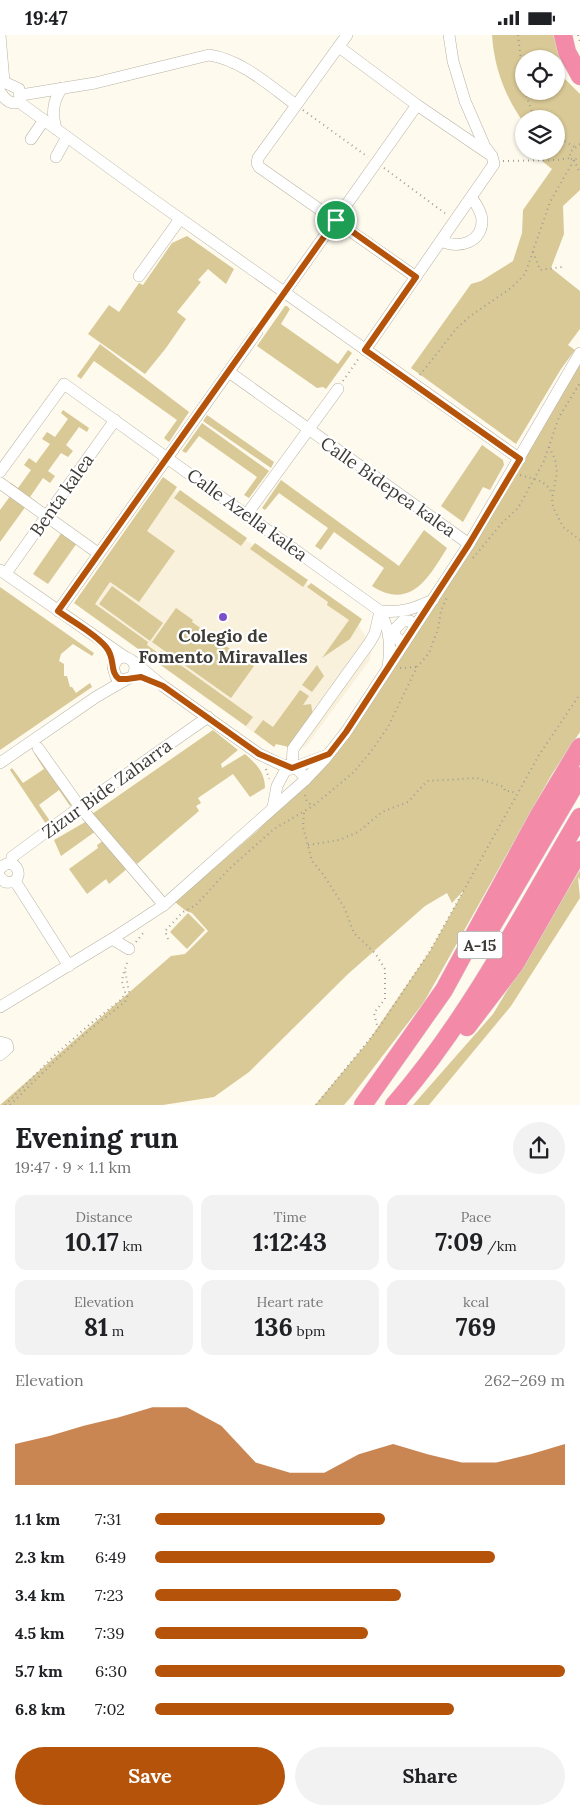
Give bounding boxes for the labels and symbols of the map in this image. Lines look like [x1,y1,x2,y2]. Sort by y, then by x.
pin [315,199,357,241]
street label: Calle Bidepea kalea [316,431,460,542]
street label: Benta kalea [25,449,98,540]
street label: Calle Azella kalea [183,463,312,566]
marker: Colegio de Fomento Miravalles [217,611,229,623]
place label: Colegio de Fomento Miravalles [138,624,308,668]
street label: Zizur Bide Zaharra [37,734,176,843]
road number: A-15 [458,931,502,959]

